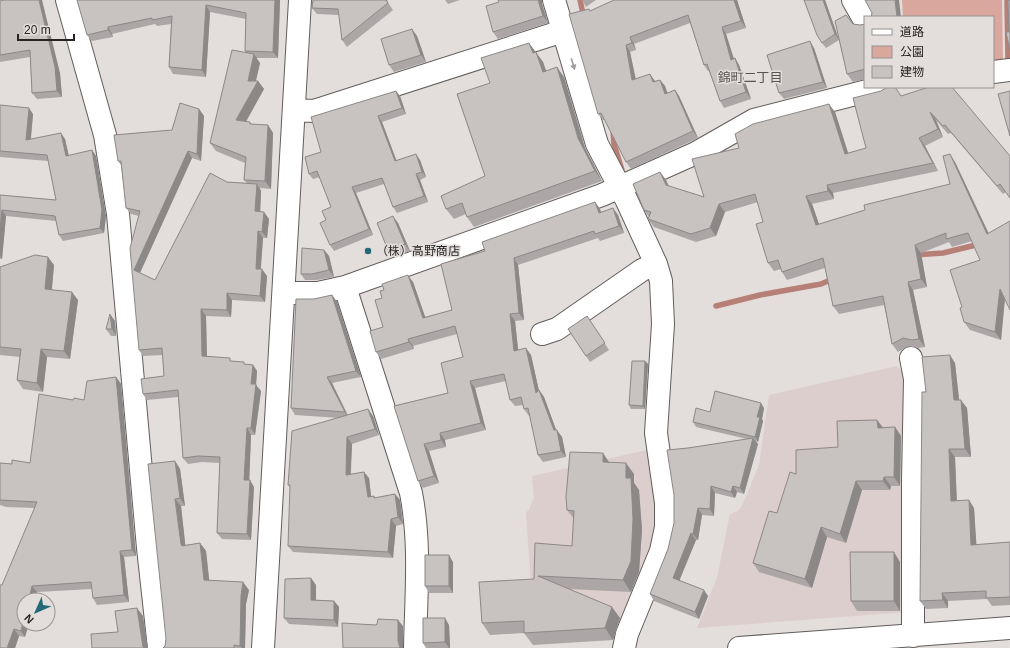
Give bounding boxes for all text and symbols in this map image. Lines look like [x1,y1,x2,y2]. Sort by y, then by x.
scale bar [18,16,74,42]
legend [864,16,994,88]
text: 20 m [24,23,51,37]
text: 道路 [900,25,924,39]
text: 公園 [900,45,924,59]
one-way arrow [570,58,576,70]
text: 建物 [900,65,924,79]
district label: 錦町二丁目 [717,70,783,85]
place label: （株）高野商店 [376,244,460,258]
marker: （株）高野商店 [363,246,373,256]
north arrow [16,592,56,632]
text: N [22,612,36,626]

